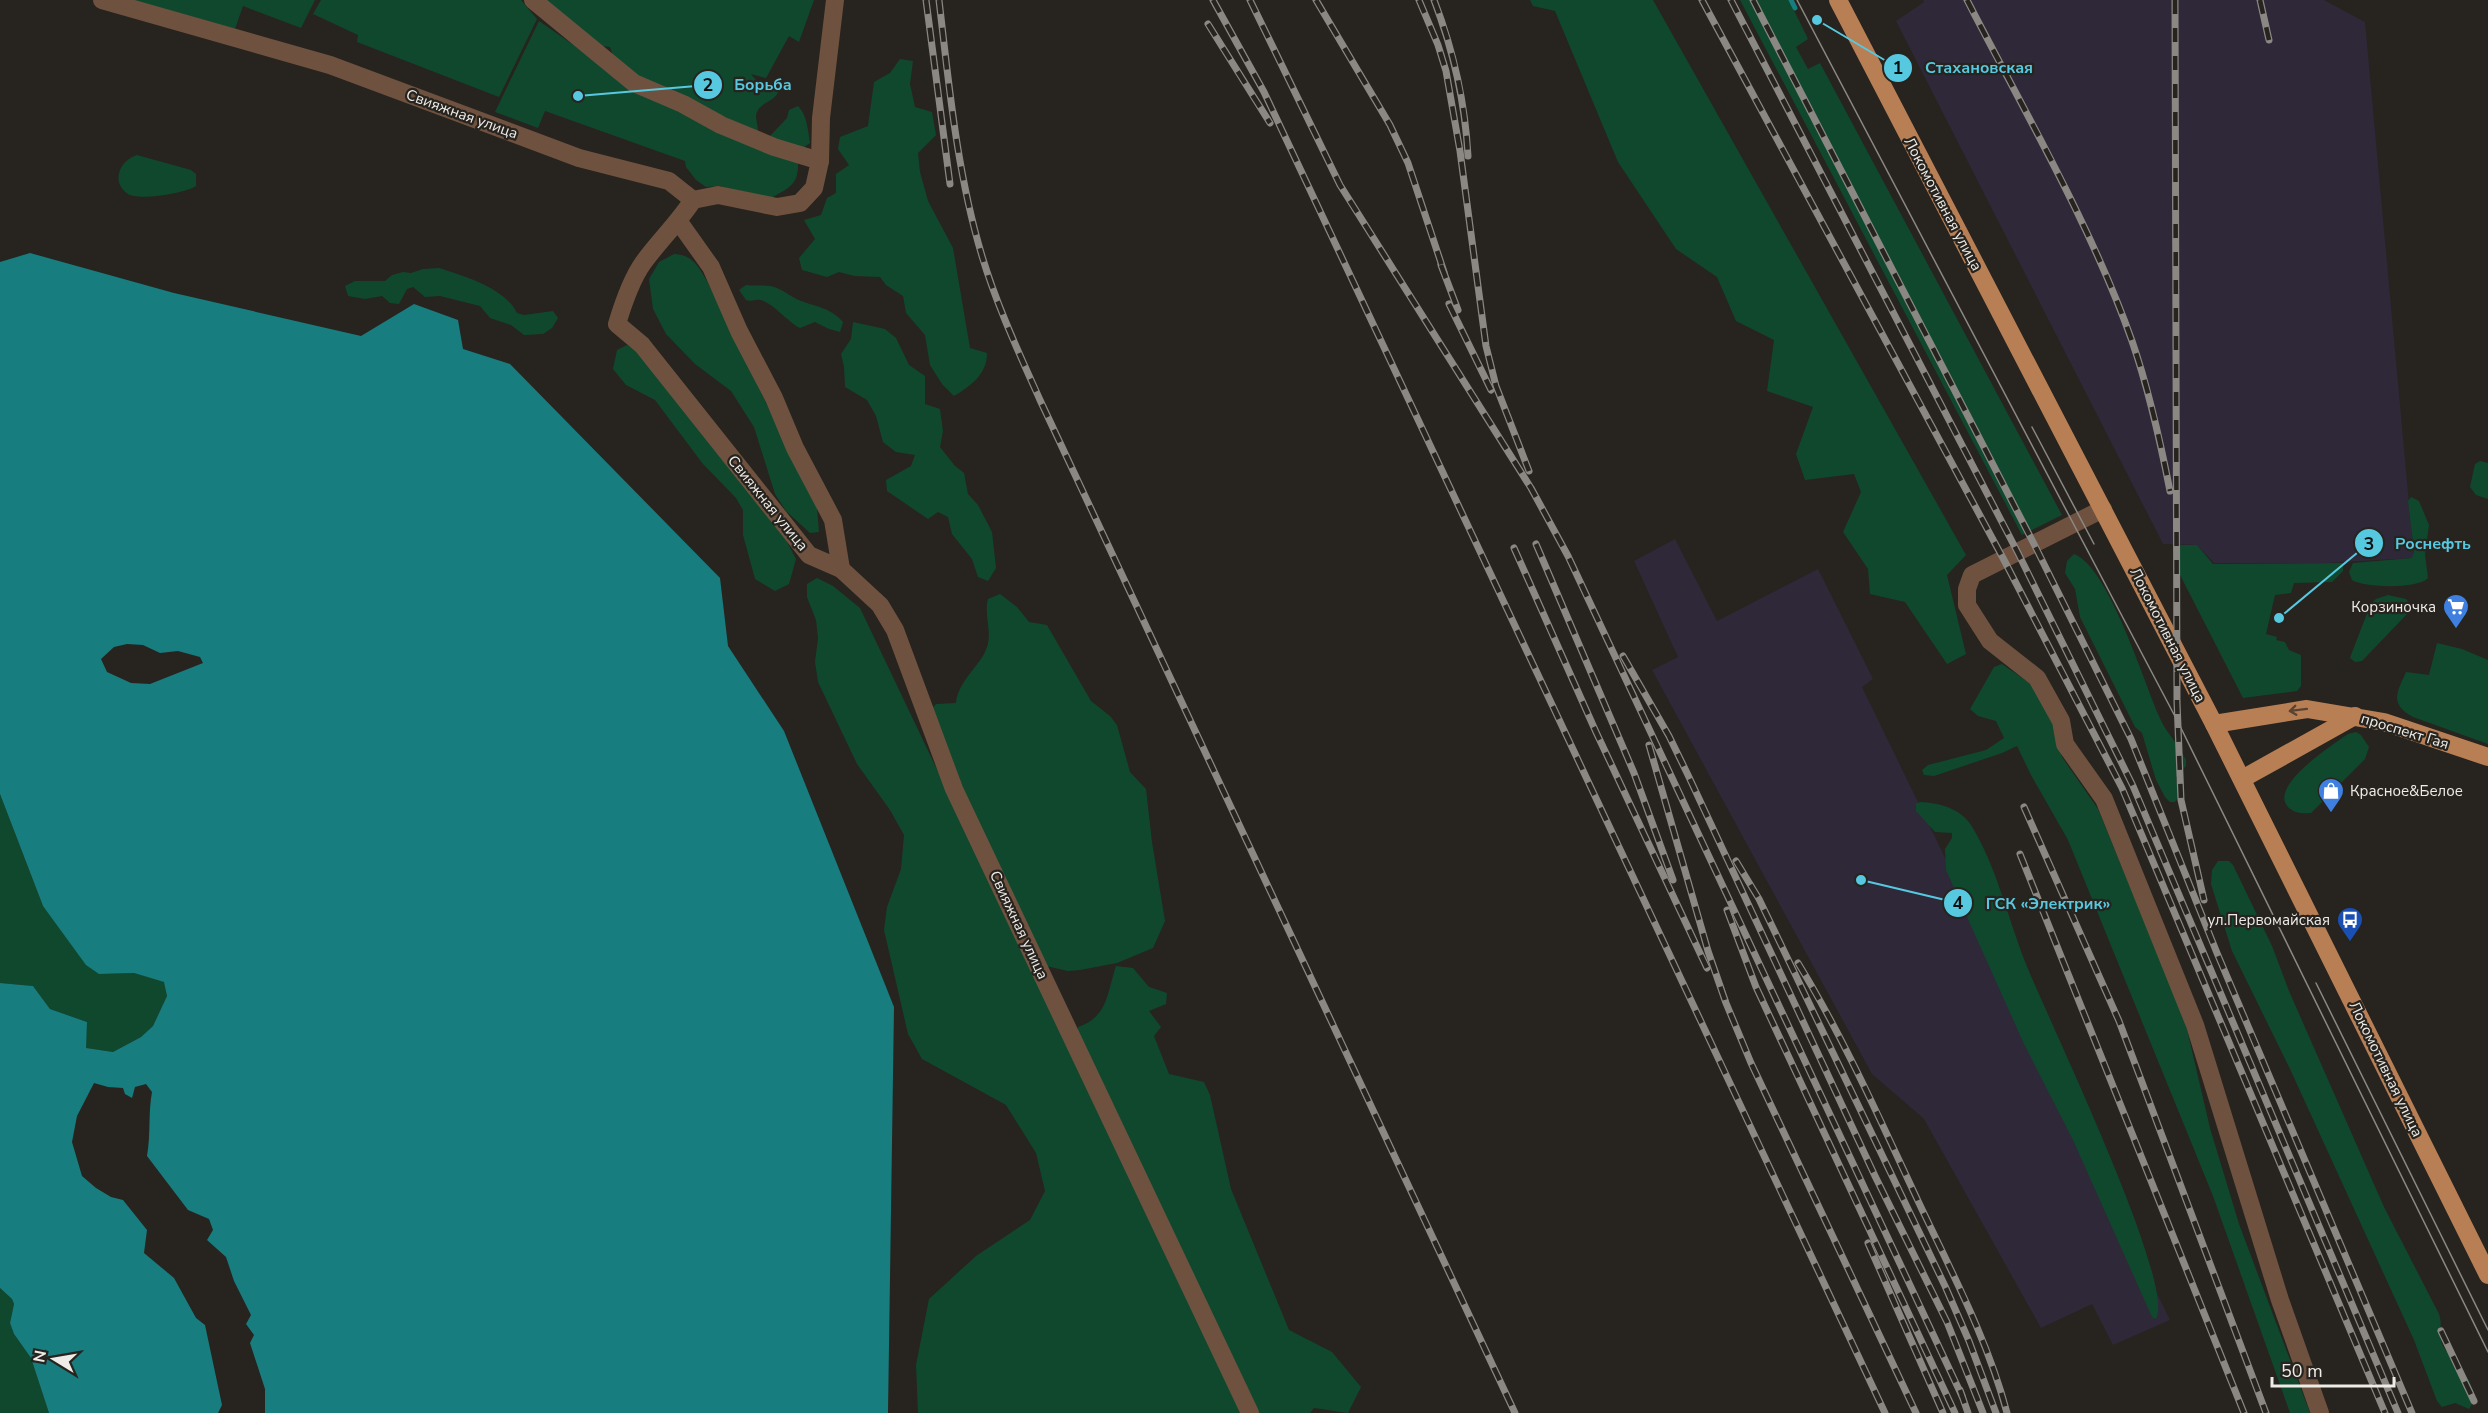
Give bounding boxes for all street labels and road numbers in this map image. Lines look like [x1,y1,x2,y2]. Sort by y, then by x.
street label: Свияжная улица [403,84,521,144]
street label: Локомотивная улица [1899,134,1987,274]
street label: Свияжная улица [723,451,813,555]
street label: Локомотивная улица [2125,564,2211,706]
street label: проспект Гая [2359,708,2451,754]
street label: Свияжная улица [985,867,1053,983]
street label: Локомотивная улица [2344,998,2428,1140]

